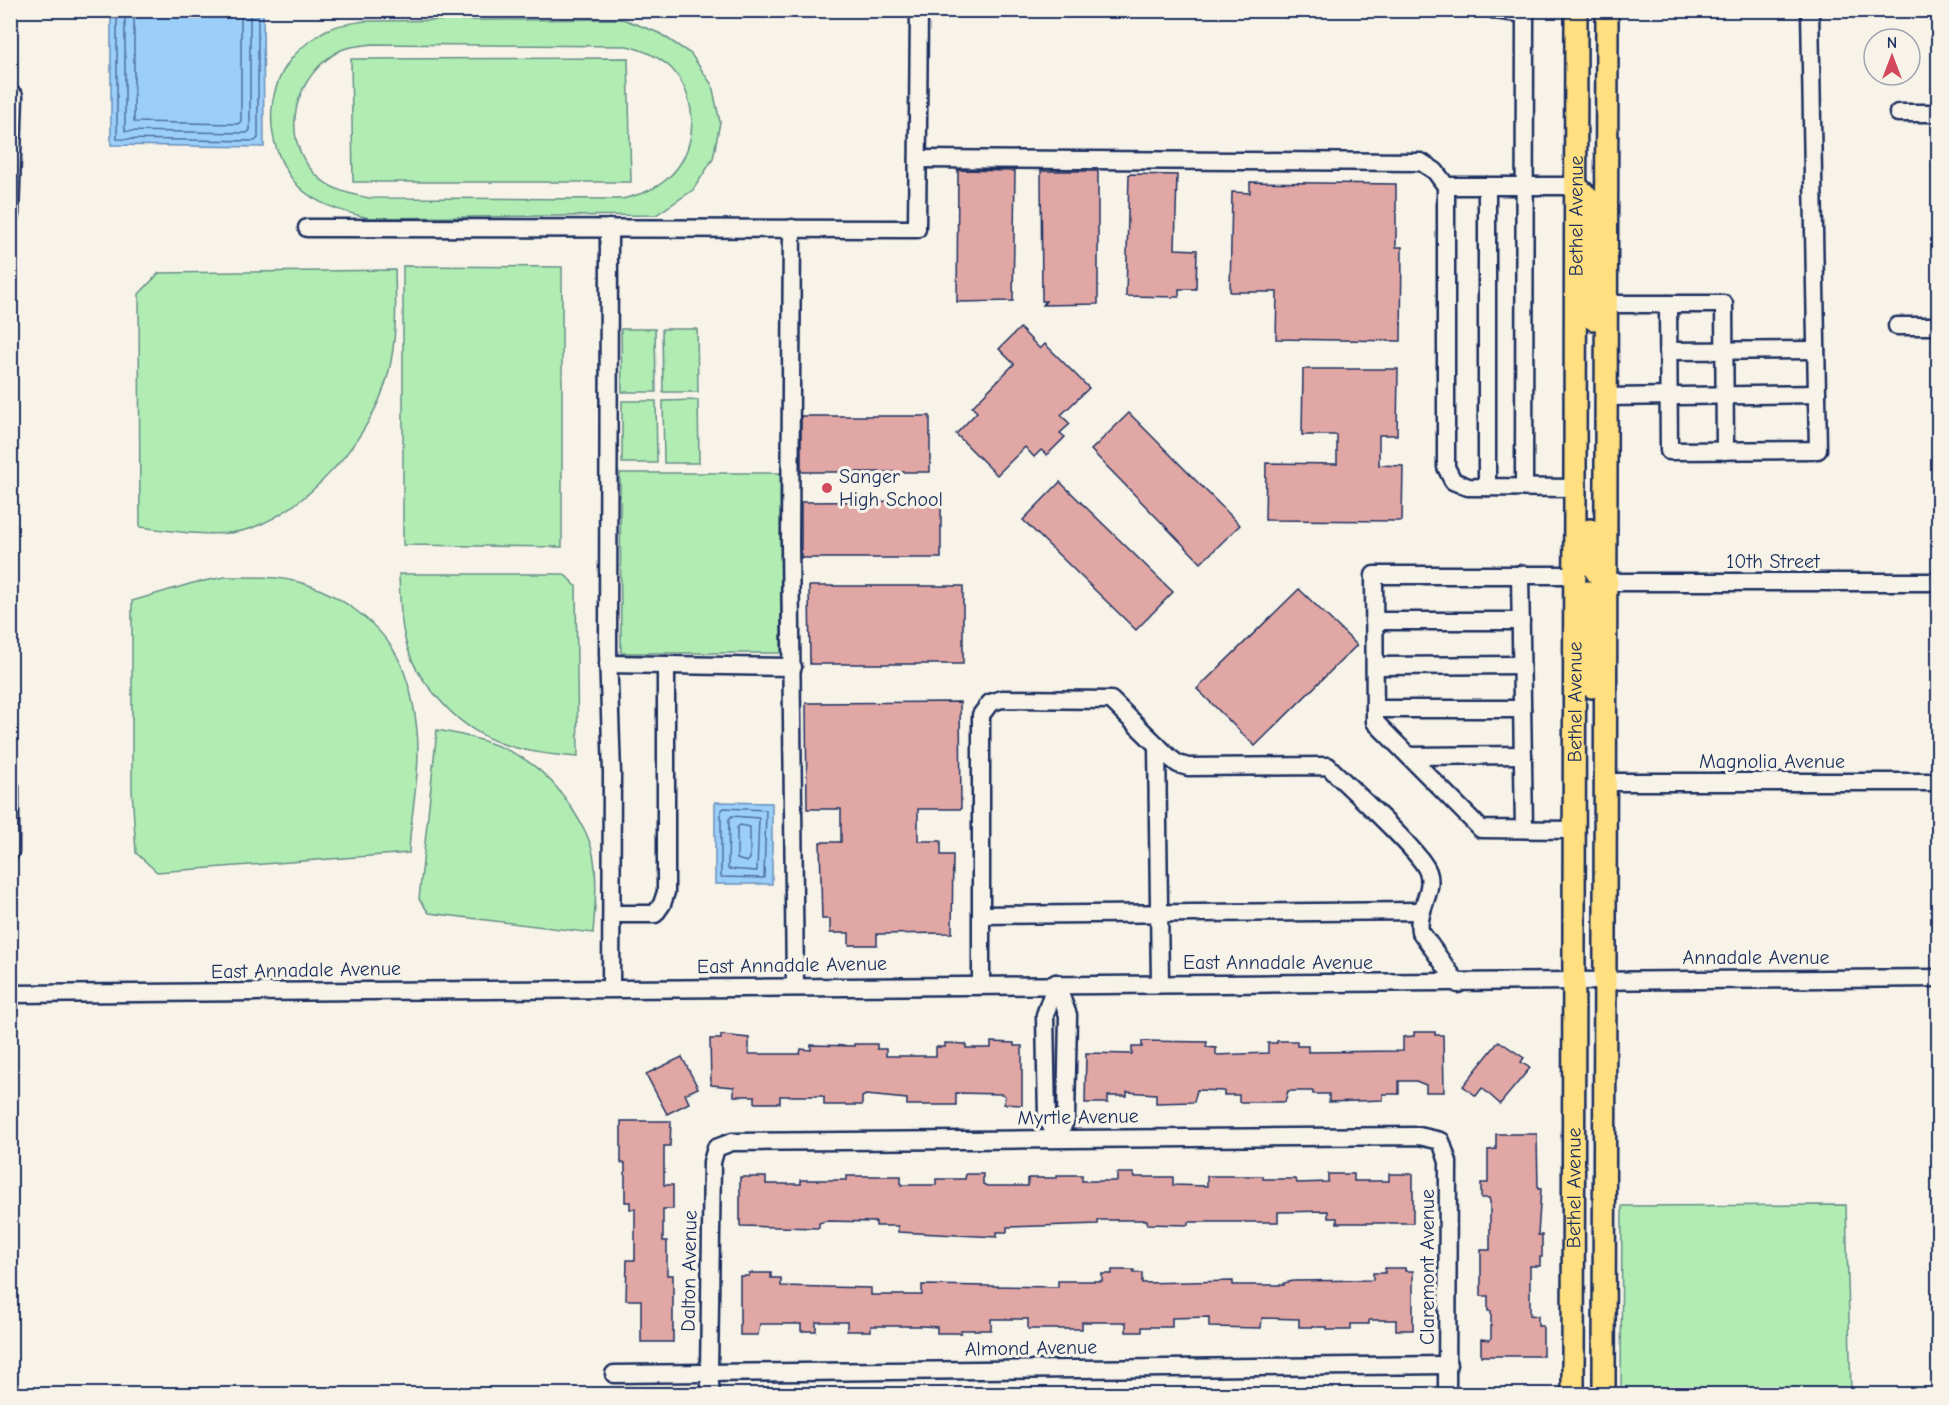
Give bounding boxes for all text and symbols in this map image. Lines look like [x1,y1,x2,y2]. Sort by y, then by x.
north arrow [1862,27,1922,87]
text: N [1887,34,1897,52]
street label: Bethel Avenue [1564,155,1587,277]
place label: Sanger High School [839,465,943,511]
marker: Sanger High School [820,481,834,495]
street label: 10th Street [1726,550,1821,573]
street label: Bethel Avenue [1563,641,1586,763]
street label: Magnolia Avenue [1699,750,1845,773]
street label: Annadale Avenue [1683,946,1829,969]
street label: East Annadale Avenue [1183,951,1373,974]
street label: East Annadale Avenue [697,952,887,978]
street label: East Annadale Avenue [211,957,401,983]
street label: Myrtle Avenue [1017,1104,1139,1130]
street label: Bethel Avenue [1562,1127,1585,1249]
street label: Claremont Avenue [1416,1189,1439,1345]
street label: Dalton Avenue [676,1210,702,1332]
street label: Almond Avenue [965,1335,1097,1361]

